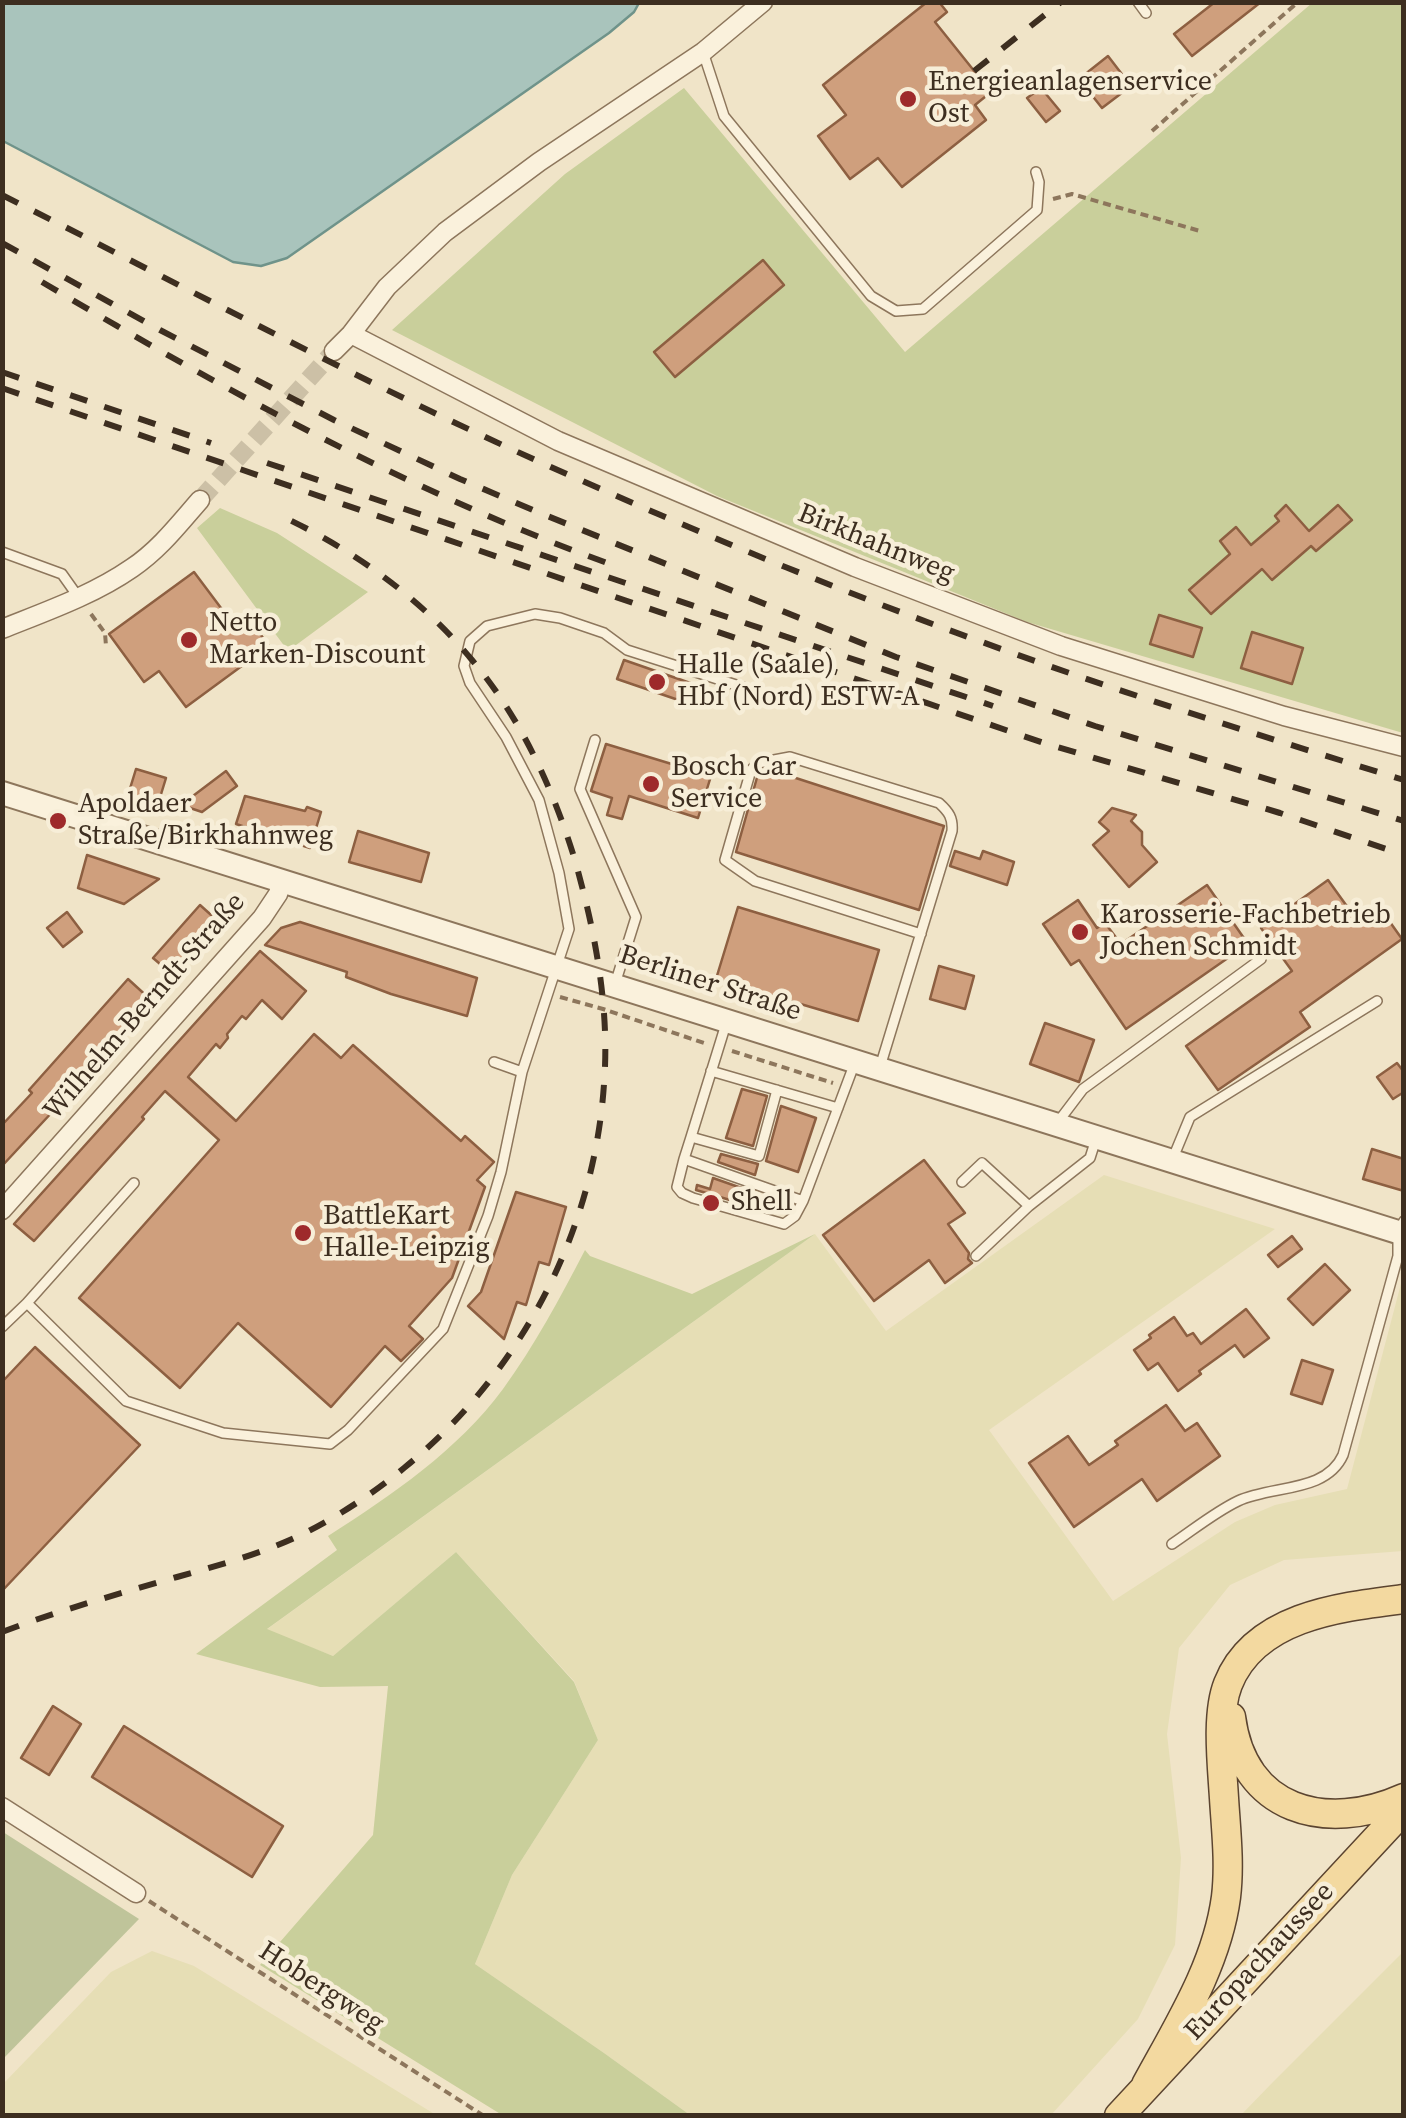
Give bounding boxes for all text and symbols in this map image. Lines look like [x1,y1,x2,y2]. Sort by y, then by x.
place label: Energieanlagenservice Ost [928,66,1212,132]
marker: Energieanlagenservice Ost [897,88,919,110]
street label: Birkhahnweg [793,497,959,591]
place label: Netto Marken-Discount [209,607,425,673]
marker: Netto Marken-Discount [178,629,200,651]
place label: Halle (Saale) Hbf (Nord) ESTW-A [677,649,920,715]
marker: Halle (Saale) Hbf (Nord) ESTW-A [646,671,668,693]
place label: Bosch Car Service [671,751,796,817]
marker: Bosch Car Service [640,773,662,795]
place label: Apoldaer Straße/Birkhahnweg [78,788,333,854]
marker: Apoldaer Straße/Birkhahnweg [47,810,69,832]
street label: Wilhelm-Berndt-Straße [37,886,253,1128]
place label: Karosserie-Fachbetrieb Jochen Schmidt [1100,899,1391,965]
marker: Karosserie-Fachbetrieb Jochen Schmidt [1069,921,1091,943]
street label: Berliner Straße [615,939,805,1029]
place label: Shell [731,1186,793,1220]
marker: Shell [700,1192,722,1214]
place label: BattleKart Halle-Leipzig [323,1200,490,1266]
marker: BattleKart Halle-Leipzig [292,1222,314,1244]
street label: Europachaussee [1178,1876,1342,2048]
street label: Hobergweg [252,1935,390,2041]

